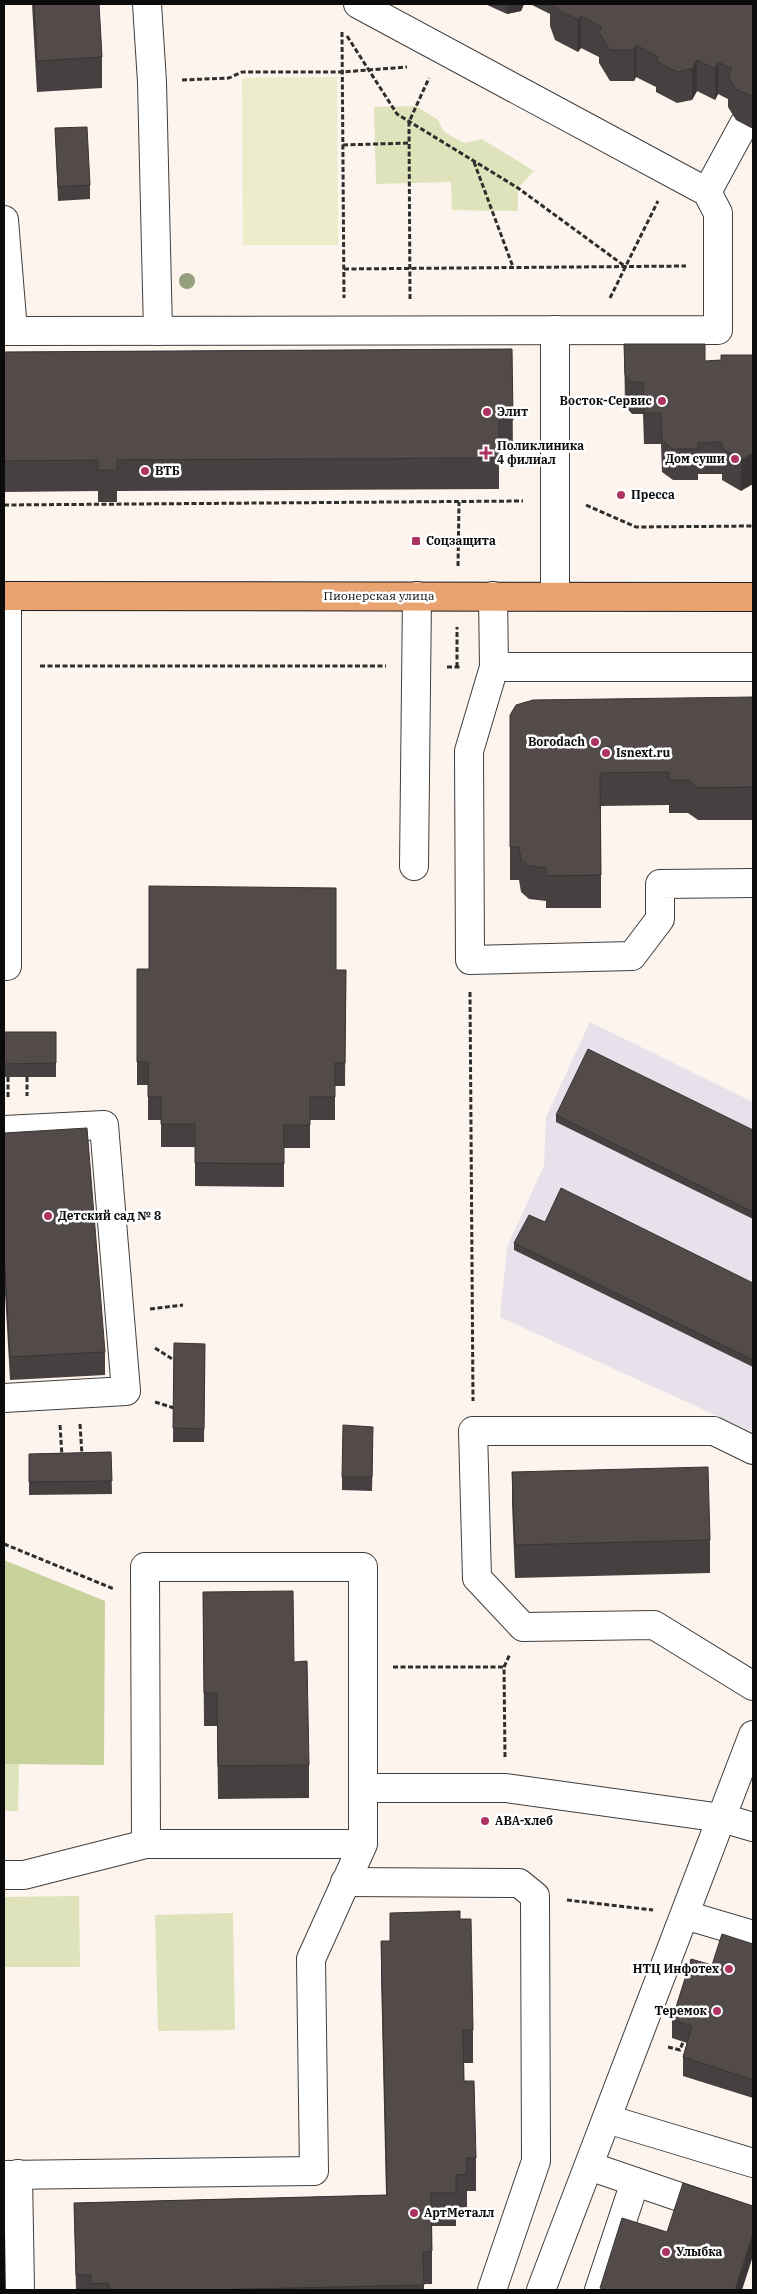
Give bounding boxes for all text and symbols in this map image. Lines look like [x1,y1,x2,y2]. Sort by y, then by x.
place label: Восток-Сервис [560,393,653,408]
marker: Восток-Сервис [656,395,668,407]
place label: Элит [497,404,528,419]
marker: Элит [481,406,493,418]
place label: Поликлиника 4 филиал [497,438,584,467]
marker: Поликлиника 4 филиал [479,446,493,460]
place label: Дом суши [665,451,725,466]
marker: Дом суши [729,453,741,465]
place label: ВТБ [155,463,180,478]
marker: ВТБ [139,465,151,477]
place label: Пресса [631,487,675,502]
marker: Пресса [615,489,627,501]
place label: Соцзащита [426,533,496,548]
marker: Соцзащита [410,535,422,547]
street label: Пионерская улица [324,588,435,603]
place label: Borodach [528,734,585,749]
marker: Borodach [589,736,601,748]
place label: Isnext.ru [616,745,670,760]
marker: Isnext.ru [600,747,612,759]
place label: Детский сад № 8 [58,1208,161,1223]
marker: Детский сад № 8 [42,1210,54,1222]
place label: АВА-хлеб [495,1813,553,1828]
marker: АВА-хлеб [479,1815,491,1827]
place label: НТЦ Инфотех [633,1961,719,1976]
marker: НТЦ Инфотех [723,1963,735,1975]
place label: Теремок [655,2003,708,2018]
marker: Теремок [711,2005,723,2017]
place label: АртМеталл [424,2205,495,2220]
marker: АртМеталл [408,2207,420,2219]
place label: Улыбка [676,2244,723,2259]
marker: Улыбка [660,2246,672,2258]

